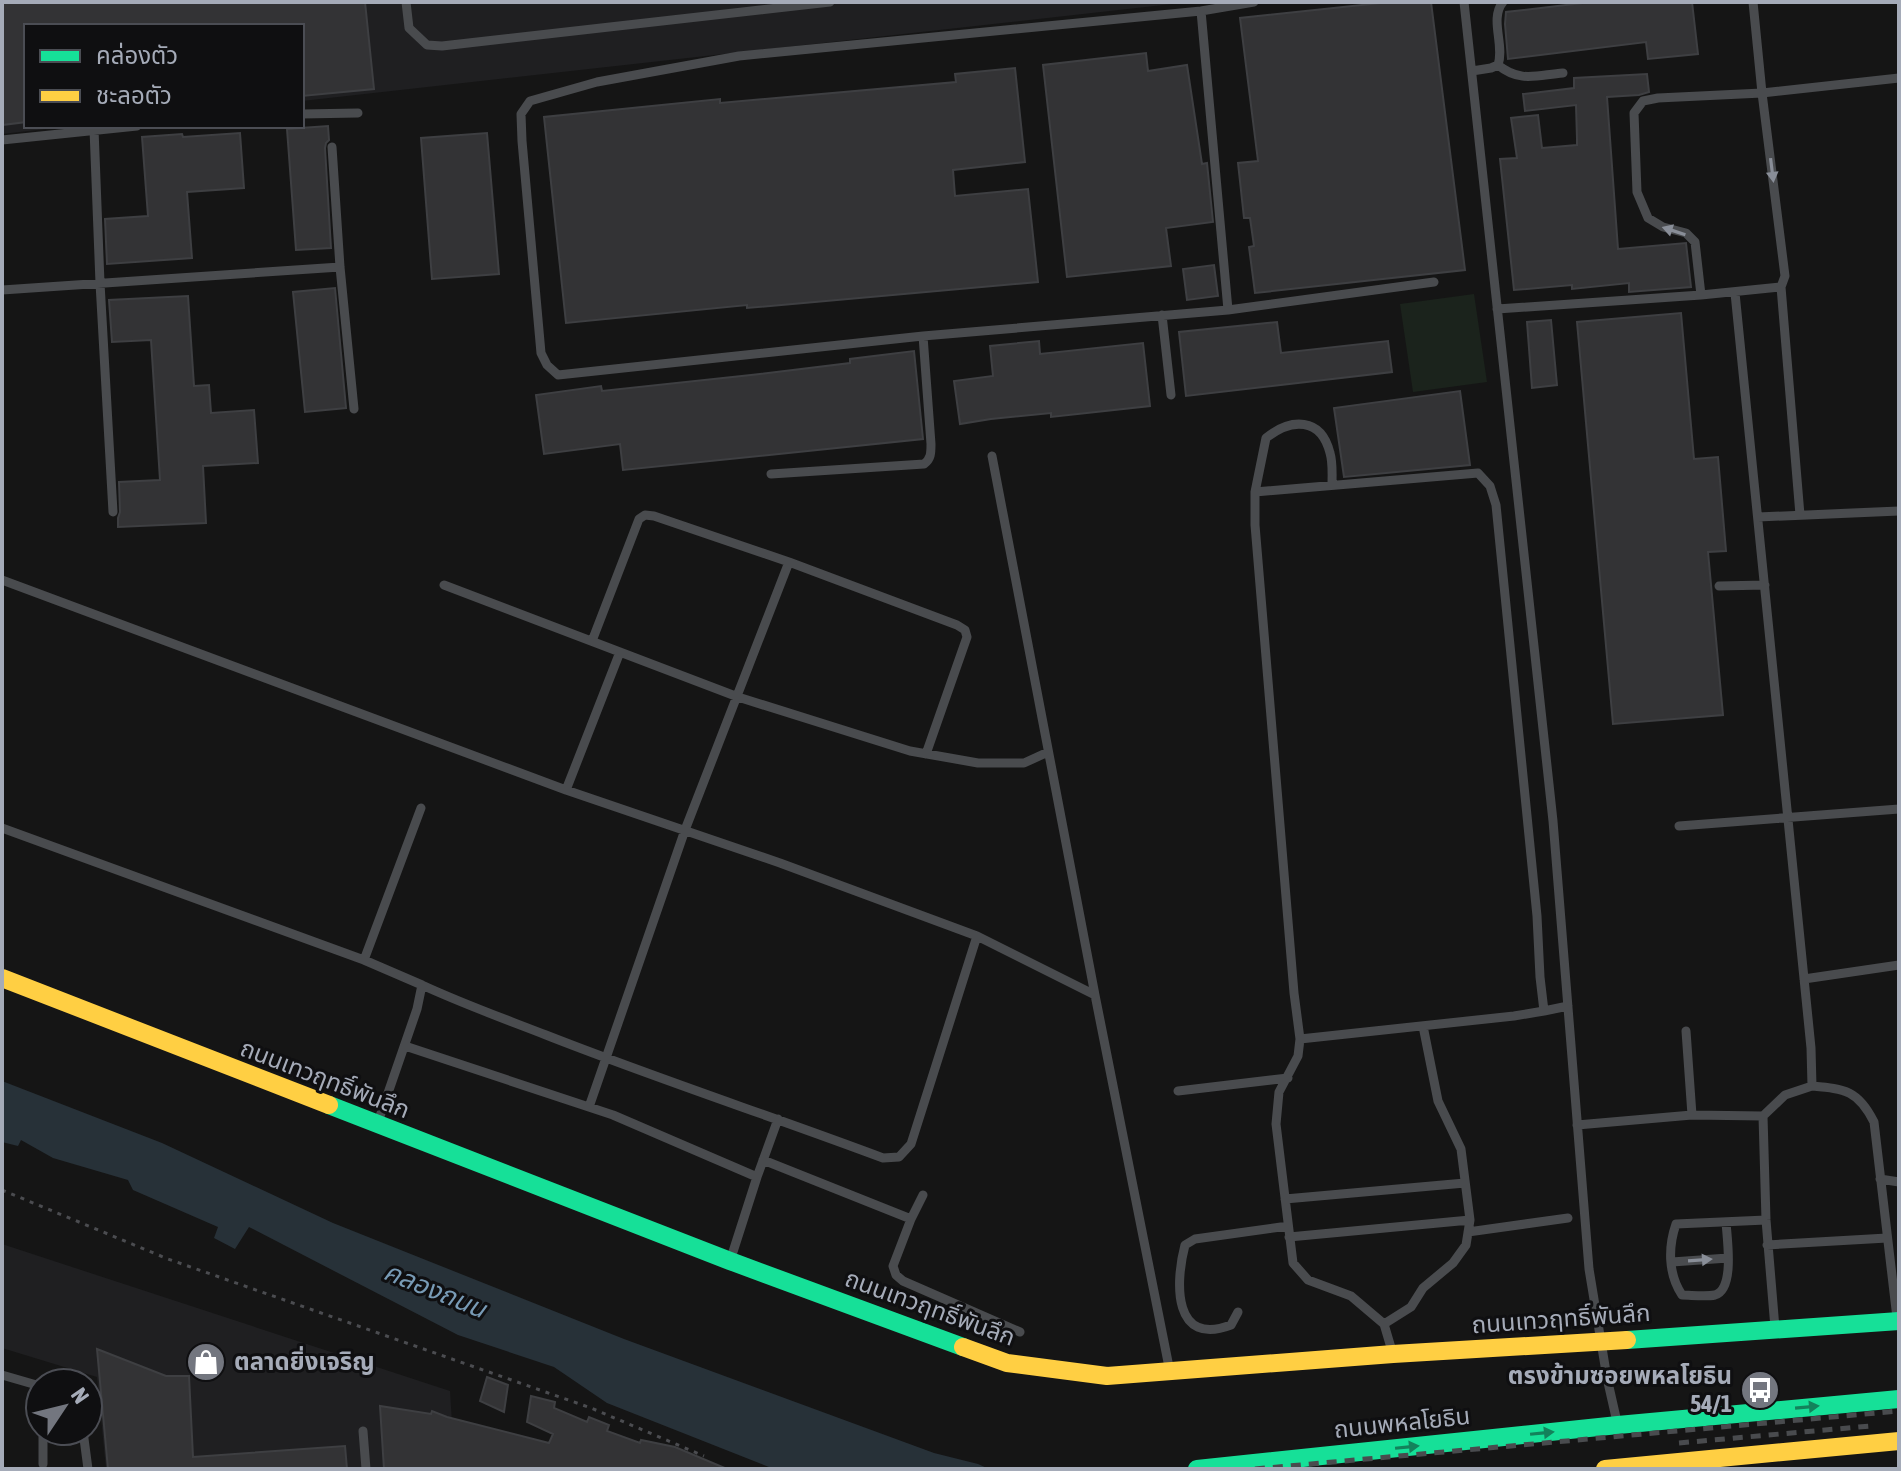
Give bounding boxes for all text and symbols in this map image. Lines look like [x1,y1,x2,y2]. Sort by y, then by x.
legend [24,24,304,128]
text: คล่องตัว [96,42,178,69]
text: ชะลอตัว [96,82,172,109]
one-way arrow [1765,158,1778,183]
one-way arrow [1662,224,1686,236]
street label: ถนนเทวฤทธิ์พันลึก [237,1033,414,1123]
one-way arrow [1688,1253,1713,1266]
water label: คลองถนน [380,1256,492,1325]
street label: ถนนเทวฤทธิ์พันลึก [841,1264,1019,1351]
street label: ถนนเทวฤทธิ์พันลึก [1471,1298,1651,1338]
shop icon: ตลาดยิ่งเจริญ [185,1341,227,1383]
place label: ตลาดยิ่งเจริญ [234,1346,375,1375]
place label: ตรงข้ามซอยพหลโยธิน 54/1 [1508,1362,1732,1417]
north arrow [24,1367,104,1447]
bus stop icon: ตรงข้ามซอยพหลโยธิน 54/1 [1739,1369,1781,1411]
text: N [66,1383,95,1408]
one-way arrow [1795,1401,1820,1414]
street label: ถนนพหลโยธิน [1332,1402,1472,1443]
one-way arrow [1530,1426,1555,1439]
one-way arrow [1394,1441,1419,1454]

